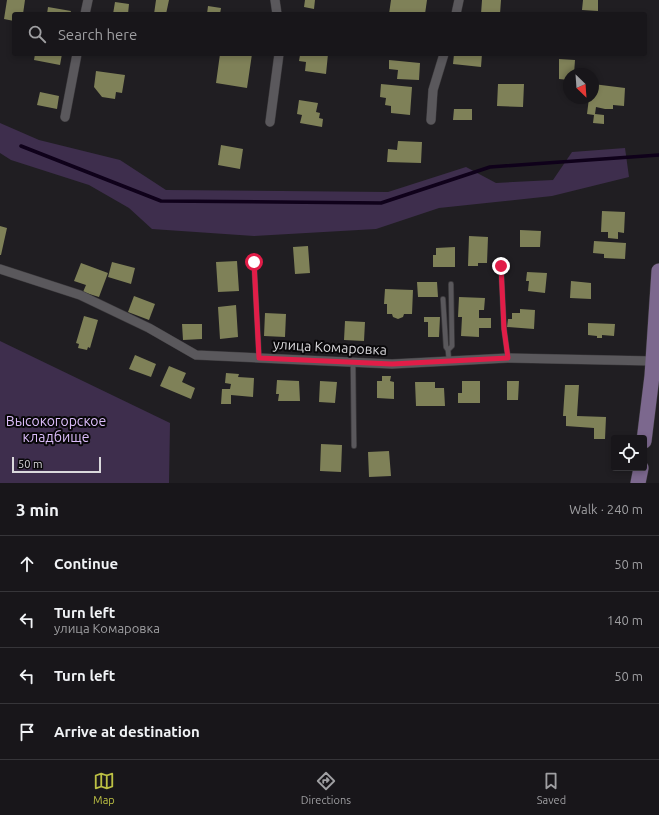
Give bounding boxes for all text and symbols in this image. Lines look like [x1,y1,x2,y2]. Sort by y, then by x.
search box [12,12,647,56]
icon: search [26,23,48,45]
text: Search here [58,26,137,43]
north arrow [563,68,599,104]
route start [245,253,263,271]
route end [492,257,510,275]
street label: улица Комаровка [273,336,387,358]
park label: Высокогорское кладбище [6,413,106,445]
map controls [611,435,647,471]
button: locate [611,435,647,471]
scale bar [12,455,101,474]
text: 50 m [18,458,42,470]
text: 3 min [16,500,59,519]
text: Walk · 240 m [569,502,643,516]
icon: ahead [16,553,38,575]
text: Continue [54,555,118,572]
text: 50 m [614,557,643,571]
text: Turn left [54,604,115,621]
icon: left [16,609,38,631]
text: 140 m [607,613,643,627]
text: улица Комаровка [54,621,160,635]
icon: left [16,665,38,687]
text: Turn left [54,667,115,684]
text: 50 m [614,669,643,683]
icon: arrive [16,721,38,743]
text: Arrive at destination [54,723,200,740]
tab: Map [93,770,115,806]
tab: Directions [301,770,351,806]
tab: Saved [537,770,566,806]

